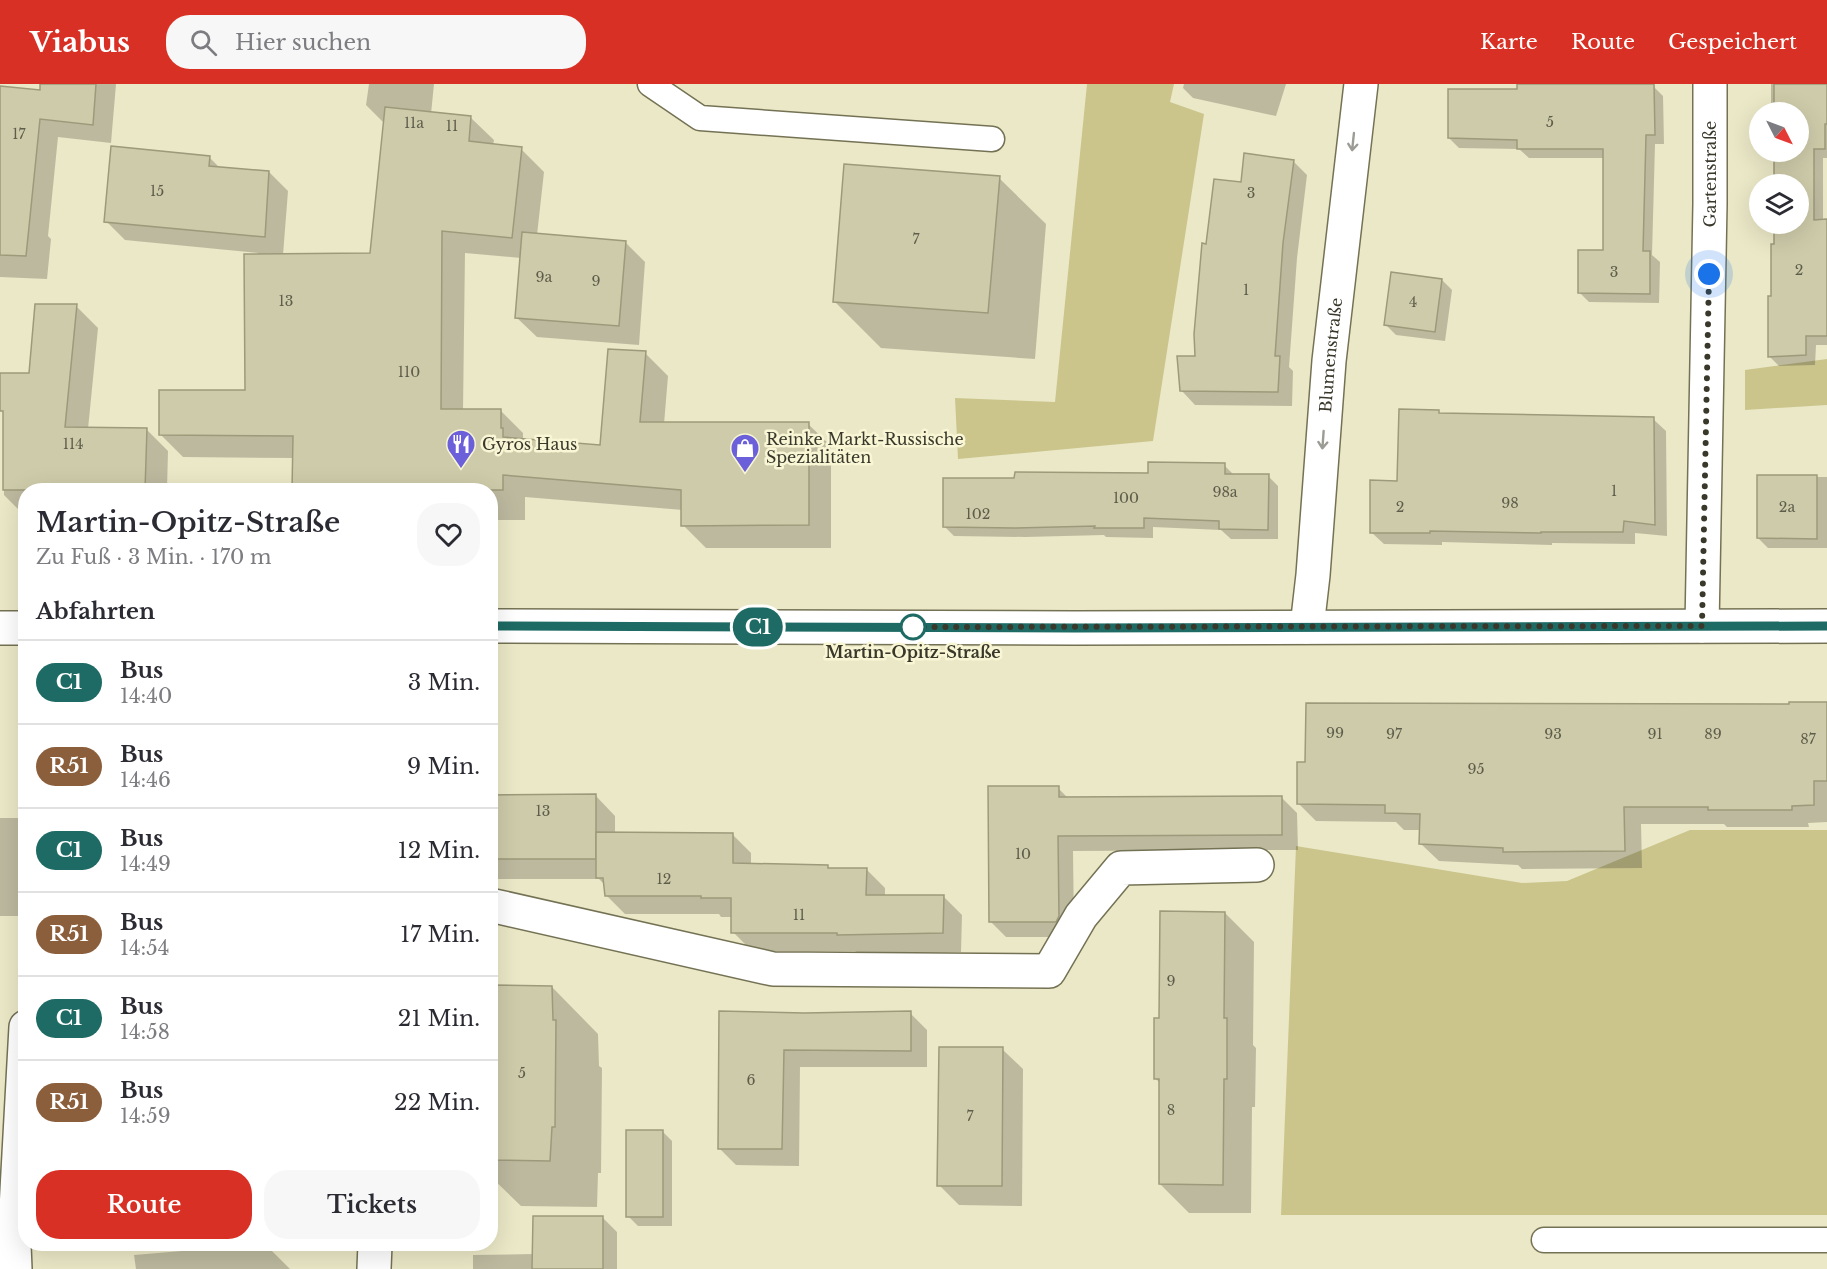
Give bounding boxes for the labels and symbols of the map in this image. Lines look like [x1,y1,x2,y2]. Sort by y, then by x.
north arrow [1749,102,1809,162]
house number: 5 [1546,113,1554,131]
house number: 11a [404,114,424,132]
house number: 11 [446,117,458,135]
street label: Gartenstraße [1700,121,1720,228]
house number: 17 [12,125,27,143]
one-way arrow [1348,131,1359,151]
house number: 15 [150,182,164,200]
house number: 3 [1247,184,1255,202]
house number: 7 [912,230,920,248]
your location [1694,259,1724,289]
house number: 2 [1795,261,1803,279]
house number: 3 [1610,263,1618,281]
house number: 9a [536,268,553,286]
house number: 9 [591,272,601,290]
house number: 1 [1243,281,1249,299]
house number: 13 [279,292,293,310]
house number: 4 [1409,293,1417,311]
street label: Blumenstraße [1315,296,1346,413]
house number: 110 [398,363,420,381]
restaurant icon: Gyros Haus [445,428,477,470]
place label: Reinke Markt-Russische Spezialitäten [766,429,964,467]
one-way arrow [1318,430,1329,450]
shop icon: Reinke Markt-Russische Spezialitäten [729,432,761,474]
place label: Gyros Haus [482,434,577,454]
house number: 114 [63,435,83,453]
house number: 1 [1611,482,1617,500]
house number: 98a [1212,483,1238,501]
house number: 100 [1113,489,1139,507]
house number: 98 [1501,494,1519,512]
house number: 2 [1396,498,1404,516]
house number: 2a [1779,498,1795,516]
house number: 102 [966,505,990,523]
line badge: C1 [731,608,785,646]
marker: Martin-Opitz-Straße [900,614,926,640]
place label: Martin-Opitz-Straße [825,642,1001,662]
house number: 99 [1326,724,1344,742]
house number: 97 [1386,725,1403,743]
house number: 93 [1544,725,1562,743]
house number: 91 [1647,725,1663,743]
house number: 89 [1704,725,1722,743]
house number: 87 [1800,730,1817,748]
house number: 95 [1468,760,1485,778]
house number: 13 [536,802,550,820]
house number: 10 [1015,845,1031,863]
house number: 12 [657,870,671,888]
house number: 11 [793,906,805,924]
house number: 9 [1166,972,1176,990]
house number: 5 [518,1064,526,1082]
house number: 6 [746,1071,756,1089]
house number: 8 [1167,1101,1175,1119]
house number: 7 [966,1107,974,1125]

